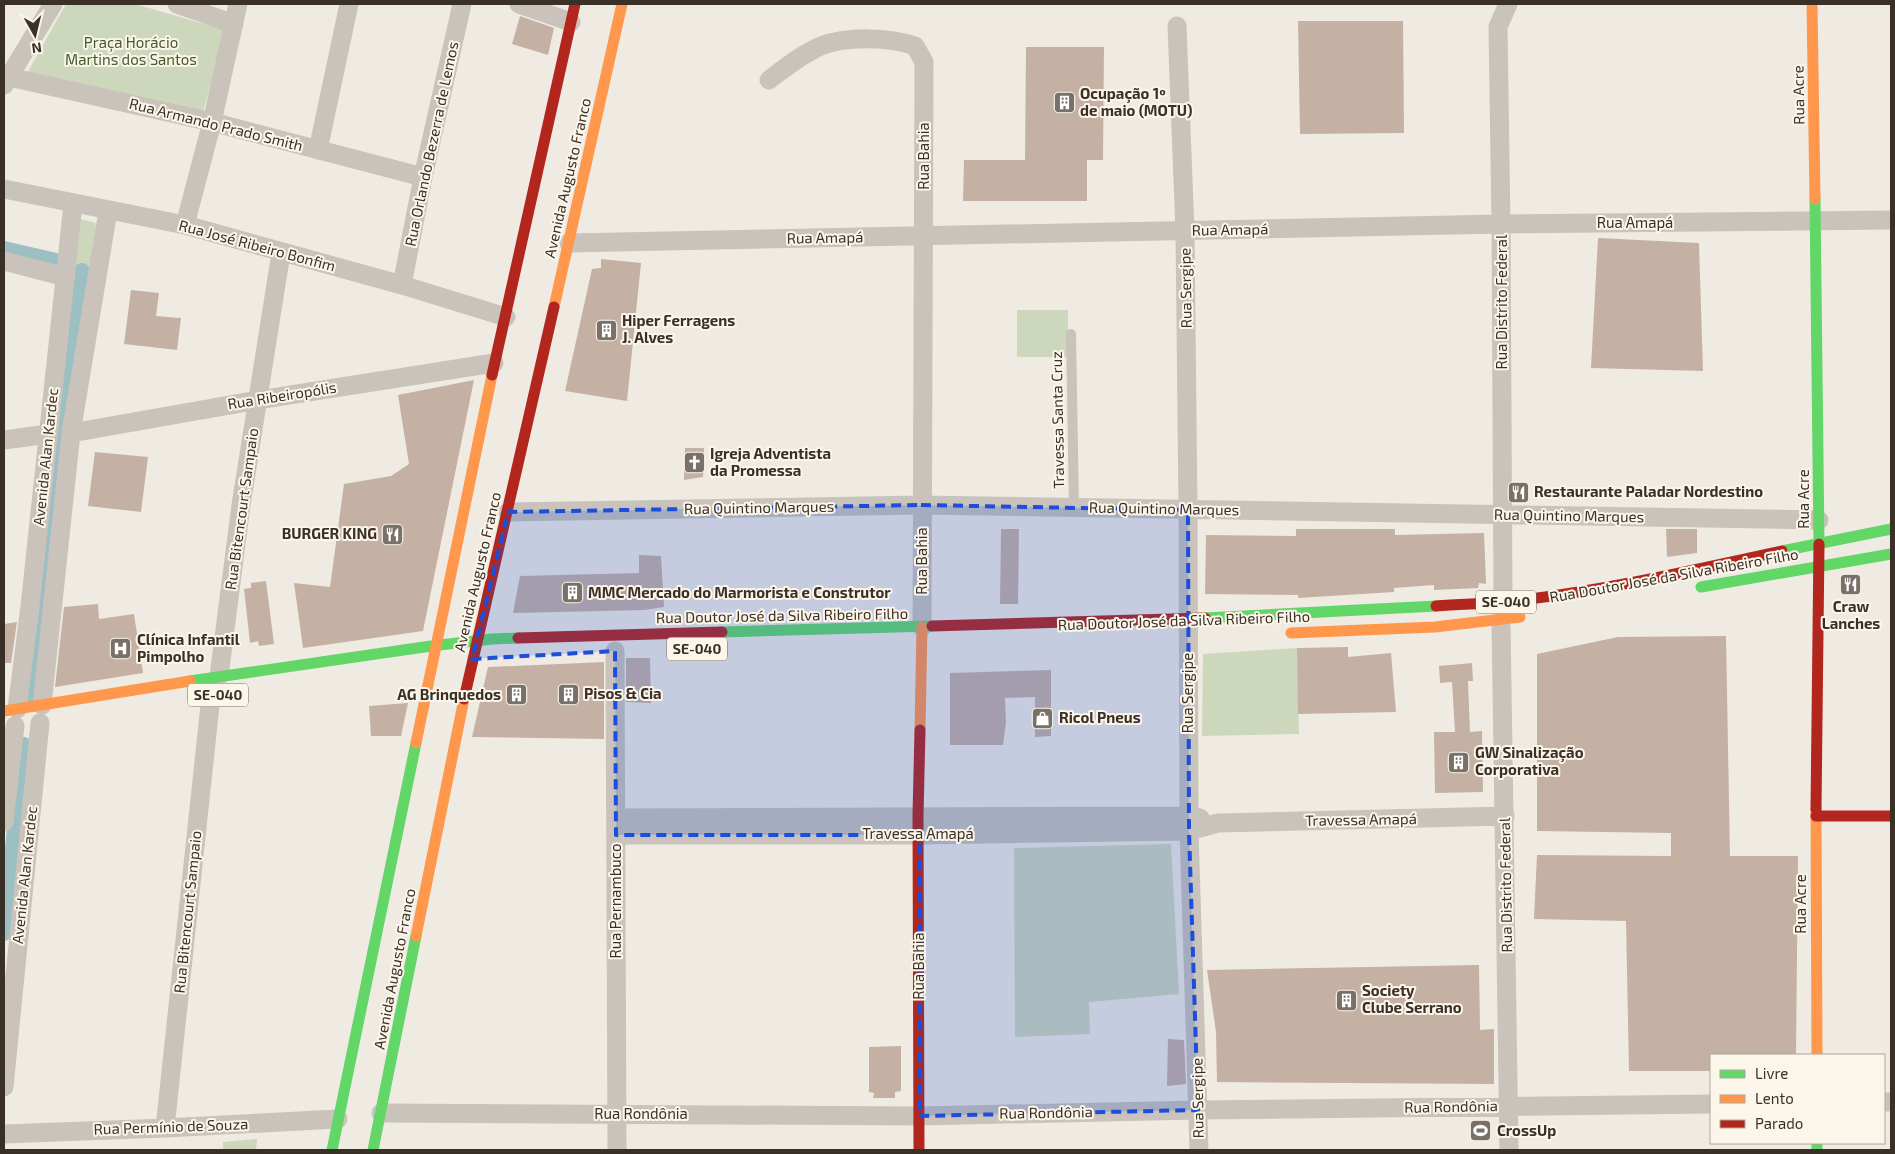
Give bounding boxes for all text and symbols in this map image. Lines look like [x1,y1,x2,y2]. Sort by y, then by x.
north arrow [10,10,60,60]
park label: Praça Horácio Martins dos Santos [65,33,197,68]
text: N [31,39,43,57]
street label: Rua Orlando Bezerra de Lemos [400,40,462,248]
street label: Rua Acre [1788,65,1808,125]
place label: Ocupação 1º de maio (MOTU) [1080,84,1192,119]
building icon: Ocupação 1º de maio (MOTU) [1052,91,1076,115]
street label: Rua Armando Prado Smith [128,94,305,154]
street label: Avenida Augusto Franco [540,96,594,260]
street label: Rua Bahia [914,122,932,190]
street label: Rua Amapá [1597,213,1673,231]
street label: Rua José Ribeiro Bonfim [177,215,338,275]
street label: Rua Amapá [1191,219,1268,239]
street label: Rua Amapá [786,227,863,247]
street label: Rua Distrito Federal [1492,234,1510,370]
street label: Rua Sergipe [1175,248,1195,329]
place label: Hiper Ferragens J. Alves [622,311,735,346]
building icon: Hiper Ferragens J. Alves [594,318,618,342]
street label: Travessa Santa Cruz [1047,351,1067,489]
street label: Rua Ribeiropólis [226,378,338,413]
street label: Avenida Alan Kardec [29,387,61,527]
street label: Rua Bitencourt Sampaio [221,427,261,591]
place label: Igreja Adventista da Promessa [710,444,831,479]
church icon: Igreja Adventista da Promessa [682,451,706,475]
street label: Rua Acre [1794,469,1812,529]
restaurant icon: Restaurante Paladar Nordestino [1506,480,1530,504]
place label: Restaurante Paladar Nordestino [1534,482,1763,500]
street label: Avenida Augusto Franco [450,490,504,654]
street label: Rua Quintino Marques [684,497,834,518]
street label: Rua Quintino Marques [1089,498,1239,519]
street label: Rua Quintino Marques [1494,505,1644,526]
restaurant icon: BURGER KING [381,522,405,546]
place label: BURGER KING [282,524,377,542]
street label: Rua Bahia [912,527,930,595]
street label: Rua Doutor José da Silva Ribeiro Filho [1548,544,1800,606]
restaurant icon: Craw Lanches [1839,572,1863,596]
building icon: MMC Mercado do Marmorista e Construtor [560,581,584,605]
place label: MMC Mercado do Marmorista e Construtor [588,583,891,601]
road number: SE-040 [1476,590,1536,614]
place label: Craw Lanches [1822,597,1880,632]
street label: Rua Doutor José da Silva Ribeiro Filho [656,604,908,626]
street label: Rua Doutor José da Silva Ribeiro Filho [1058,607,1310,633]
place label: Clínica Infantil Pimpolho [137,630,240,665]
hospital icon: Clínica Infantil Pimpolho [109,637,133,661]
road number: SE-040 [667,638,727,661]
street label: Rua Sergipe [1178,653,1196,733]
building icon: Pisos & Cia [556,682,580,706]
building icon: AG Brinquedos [505,683,529,707]
road number: SE-040 [188,684,248,706]
place label: Pisos & Cia [584,684,662,702]
place label: AG Brinquedos [397,685,501,703]
shop icon: Ricol Pneus [1031,706,1055,730]
place label: Ricol Pneus [1059,708,1141,726]
place label: GW Sinalização Corporativa [1475,743,1584,778]
building icon: GW Sinalização Corporativa [1447,750,1471,774]
street label: Avenida Alan Kardec [8,805,40,945]
street label: Travessa Amapá [1305,809,1417,829]
street label: Rua Distrito Federal [1495,817,1515,953]
street label: Travessa Amapá [862,824,974,842]
street label: Rua Bitencourt Sampaio [170,830,204,994]
street label: Rua Pernambuco [606,843,624,959]
street label: Rua Acre [1791,874,1809,934]
street label: Avenida Augusto Franco [370,887,418,1051]
street label: Rua Bahia [909,932,927,1000]
place label: Society Clube Serrano [1362,981,1462,1016]
building icon: Society Clube Serrano [1334,988,1358,1012]
legend [1710,1054,1885,1144]
street label: Rua Sergipe [1187,1058,1207,1139]
text: Livre [1755,1064,1788,1082]
text: Lento [1755,1089,1794,1107]
street label: Rua Rondônia [1404,1096,1498,1116]
street label: Rua Rondônia [999,1102,1093,1122]
street label: Rua Rondônia [594,1104,688,1122]
street label: Rua Permínio de Souza [93,1114,249,1138]
text: Parado [1755,1114,1803,1132]
sports icon: CrossUp [1469,1119,1493,1143]
place label: CrossUp [1497,1121,1556,1139]

